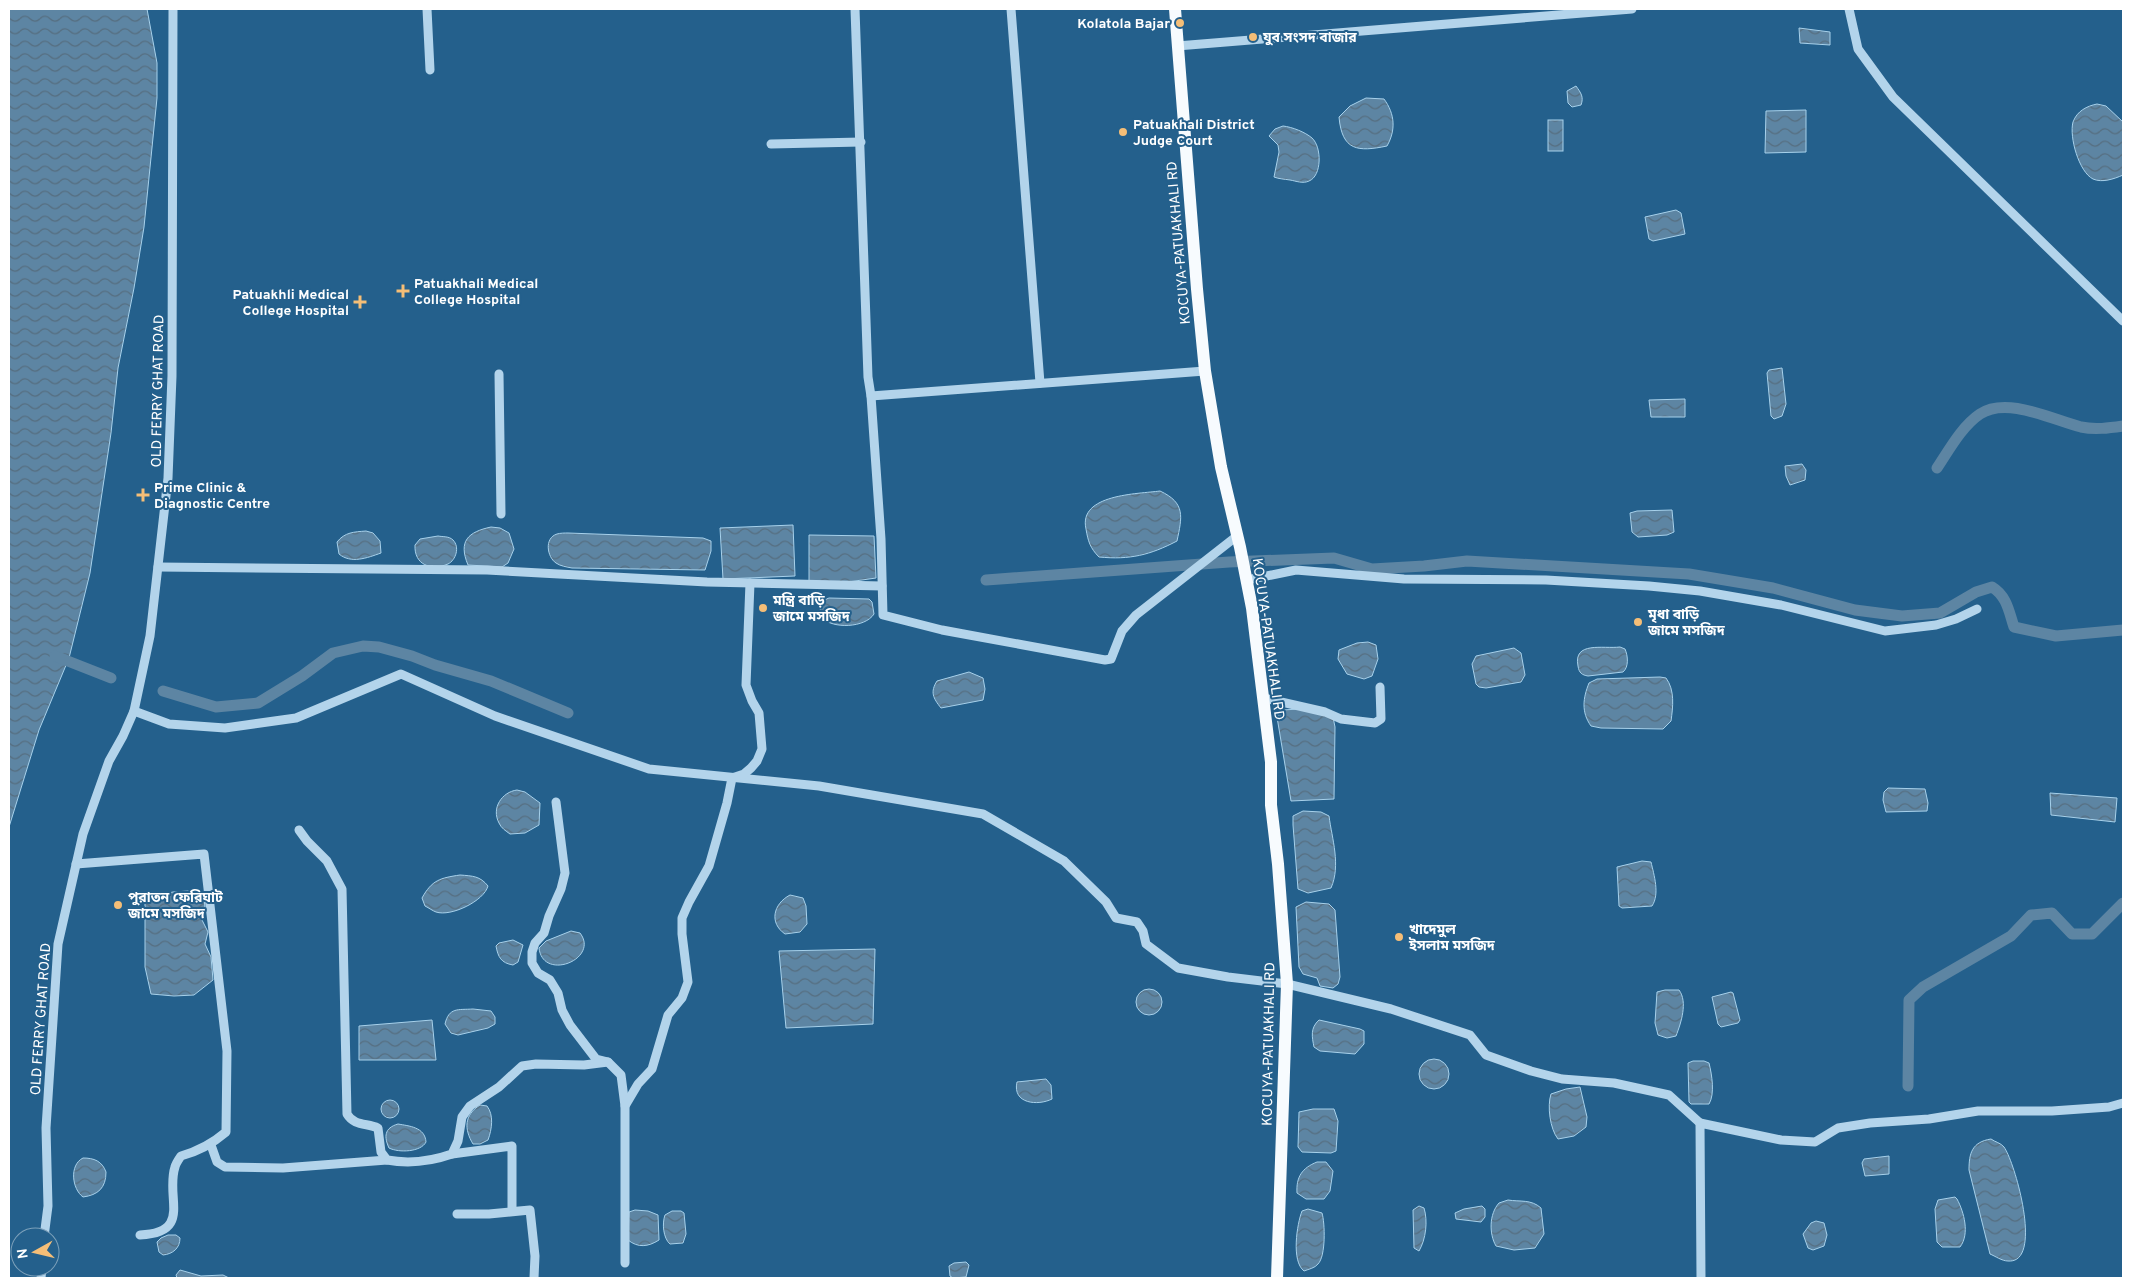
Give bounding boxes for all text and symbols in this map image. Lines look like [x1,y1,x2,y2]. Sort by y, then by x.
place label: Kolatola Bajar [1077,16,1170,33]
marker: Kolatola Bajar [1174,17,1186,29]
place label: যুব সংসদ বাজার [1262,30,1357,47]
marker: যুব সংসদ বাজার [1247,31,1259,43]
place label: Patuakhali District Judge Court [1133,117,1255,150]
marker: Patuakhali District Judge Court [1117,126,1129,138]
street label: KOCUYA-PATUAKHALI RD [1164,161,1195,325]
place label: Patuakhali Medical College Hospital [414,276,538,309]
marker: Patuakhali Medical College Hospital [396,284,410,298]
place label: Patuakhli Medical College Hospital [233,287,349,320]
marker: Patuakhli Medical College Hospital [353,295,367,309]
street label: OLD FERRY GHAT ROAD [149,315,168,468]
place label: Prime Clinic & Diagnostic Centre [154,480,270,513]
marker: Prime Clinic & Diagnostic Centre [136,488,150,502]
street label: KOCUYA-PATUAKHALI RD [1248,557,1287,721]
place label: মন্ত্রি বাড়ি জামে মসজিদ [772,592,851,626]
marker: মন্ত্রি বাড়ি জামে মসজিদ [757,602,769,614]
place label: মৃধা বাড়ি জামে মসজিদ [1647,606,1726,640]
marker: মৃধা বাড়ি জামে মসজিদ [1632,616,1644,628]
place label: পুরাতন ফেরিঘাট জামে মসজিদ [127,889,223,923]
marker: পুরাতন ফেরিঘাট জামে মসজিদ [112,899,124,911]
place label: খাদেমুল ইসলাম মসজিদ [1408,922,1496,955]
marker: খাদেমুল ইসলাম মসজিদ [1393,931,1405,943]
street label: OLD FERRY GHAT ROAD [28,942,55,1096]
street label: KOCUYA-PATUAKHALI RD [1260,962,1279,1126]
north arrow [10,1227,60,1277]
text: N [14,1247,33,1260]

